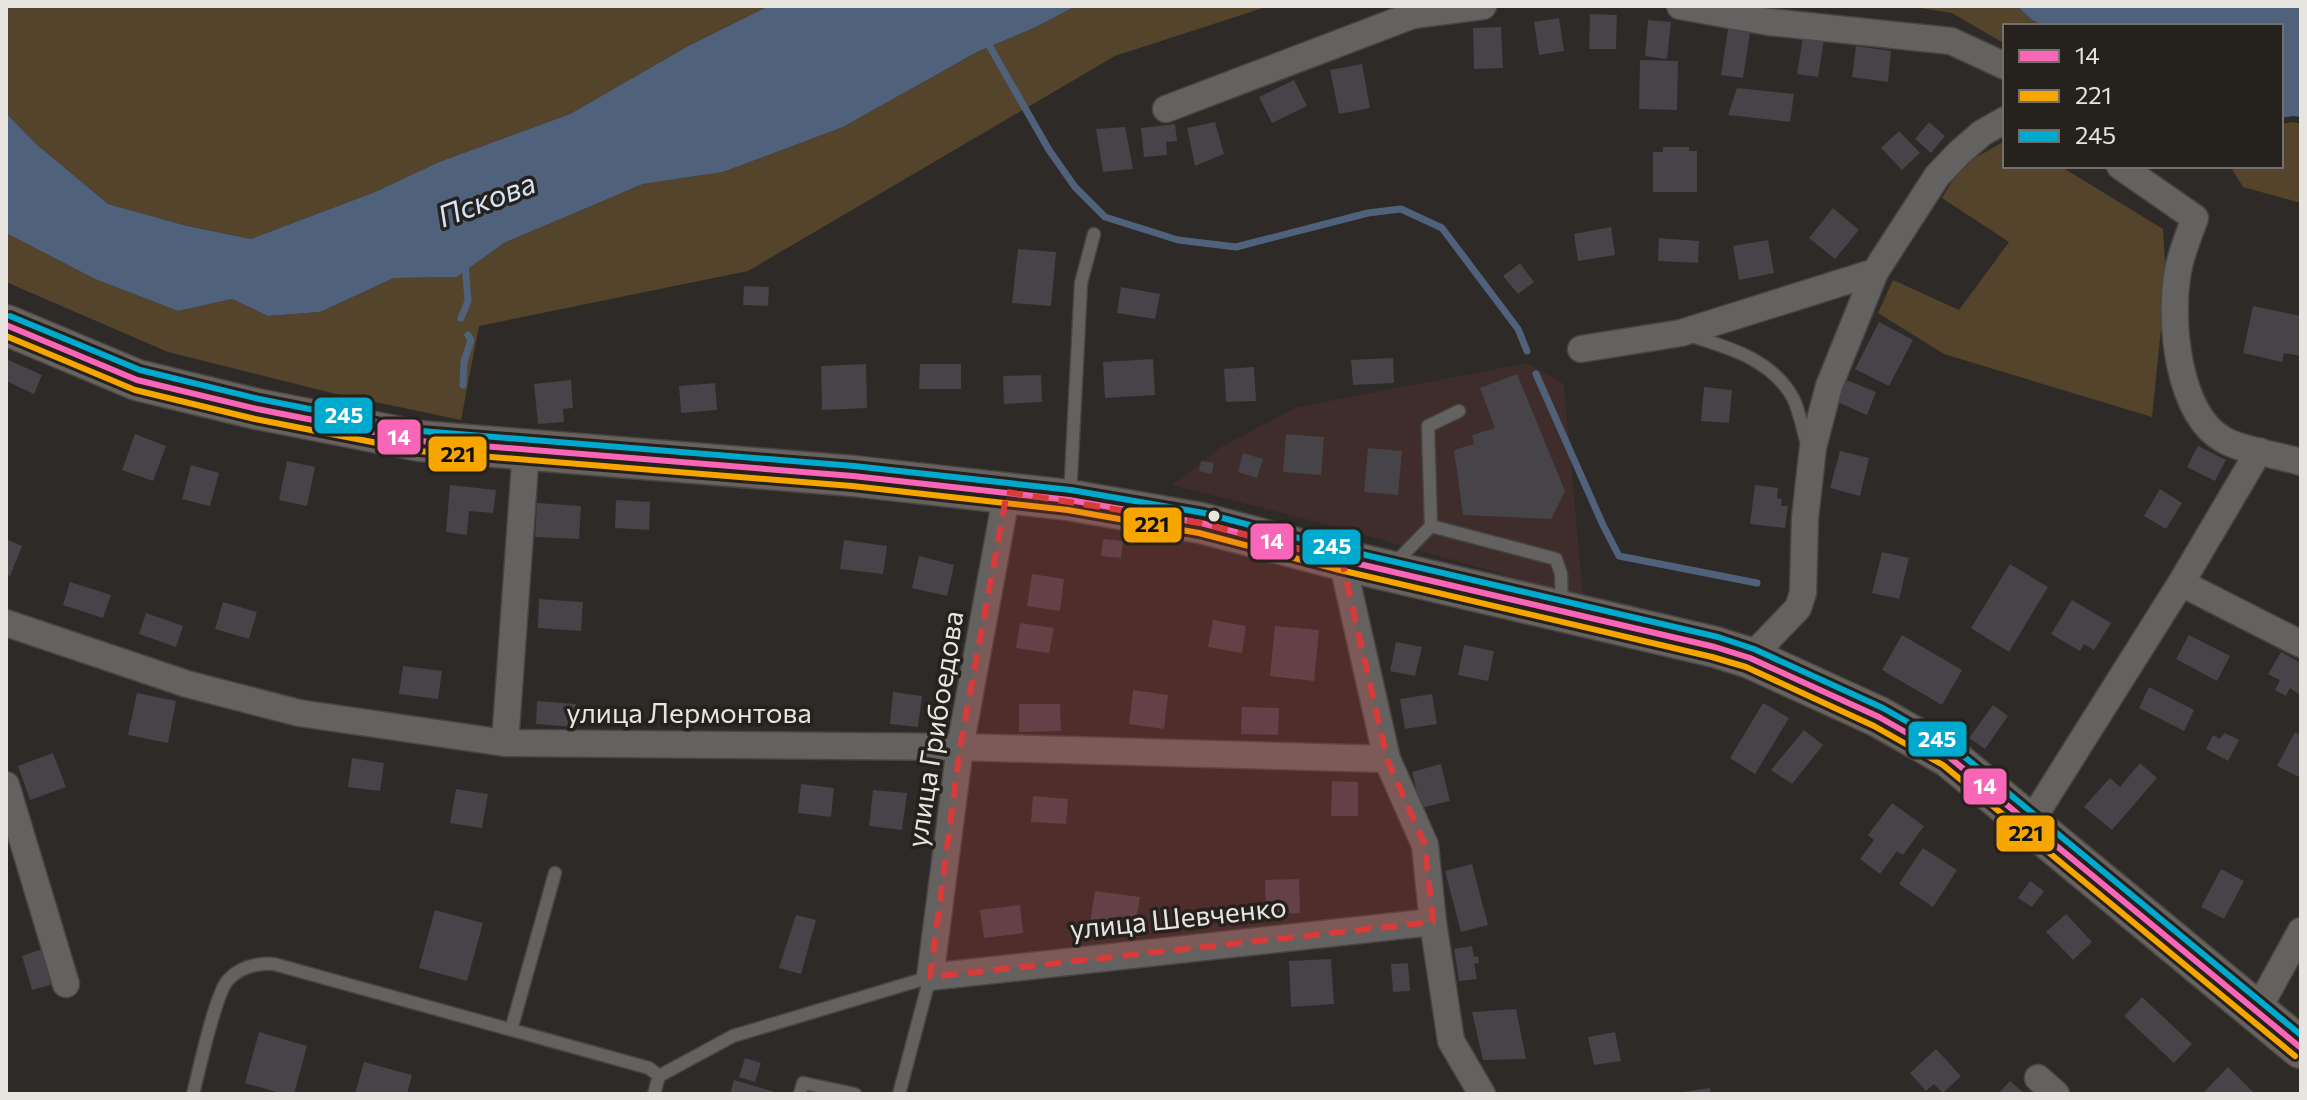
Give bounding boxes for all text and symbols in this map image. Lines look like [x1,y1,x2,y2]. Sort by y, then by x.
legend [2003,24,2283,168]
text: 14 [2075,40,2100,69]
text: 221 [2075,80,2112,109]
text: 245 [2075,120,2116,149]
water label: Пскова [432,162,540,234]
line badge: 245 [313,396,374,435]
text: 245 [325,401,363,428]
line badge: 14 [376,418,422,456]
text: 14 [387,423,411,450]
line badge: 221 [427,435,488,473]
text: 221 [441,440,476,467]
line badge: 221 [1122,506,1183,544]
unlabelled marker [1206,508,1222,524]
text: 221 [1135,510,1170,537]
line badge: 14 [1249,522,1295,561]
text: 14 [1260,527,1284,554]
line badge: 245 [1301,528,1362,566]
text: 245 [1313,532,1351,559]
street label: улица Грибоедова [899,608,969,850]
street label: улица Лермонтова [566,695,812,729]
line badge: 245 [1907,720,1968,758]
text: 245 [1918,725,1956,752]
line badge: 14 [1962,767,2008,806]
text: 14 [1973,772,1997,799]
line badge: 221 [1995,814,2056,853]
text: 221 [2009,819,2044,846]
street label: улица Шевченко [1068,889,1288,945]

